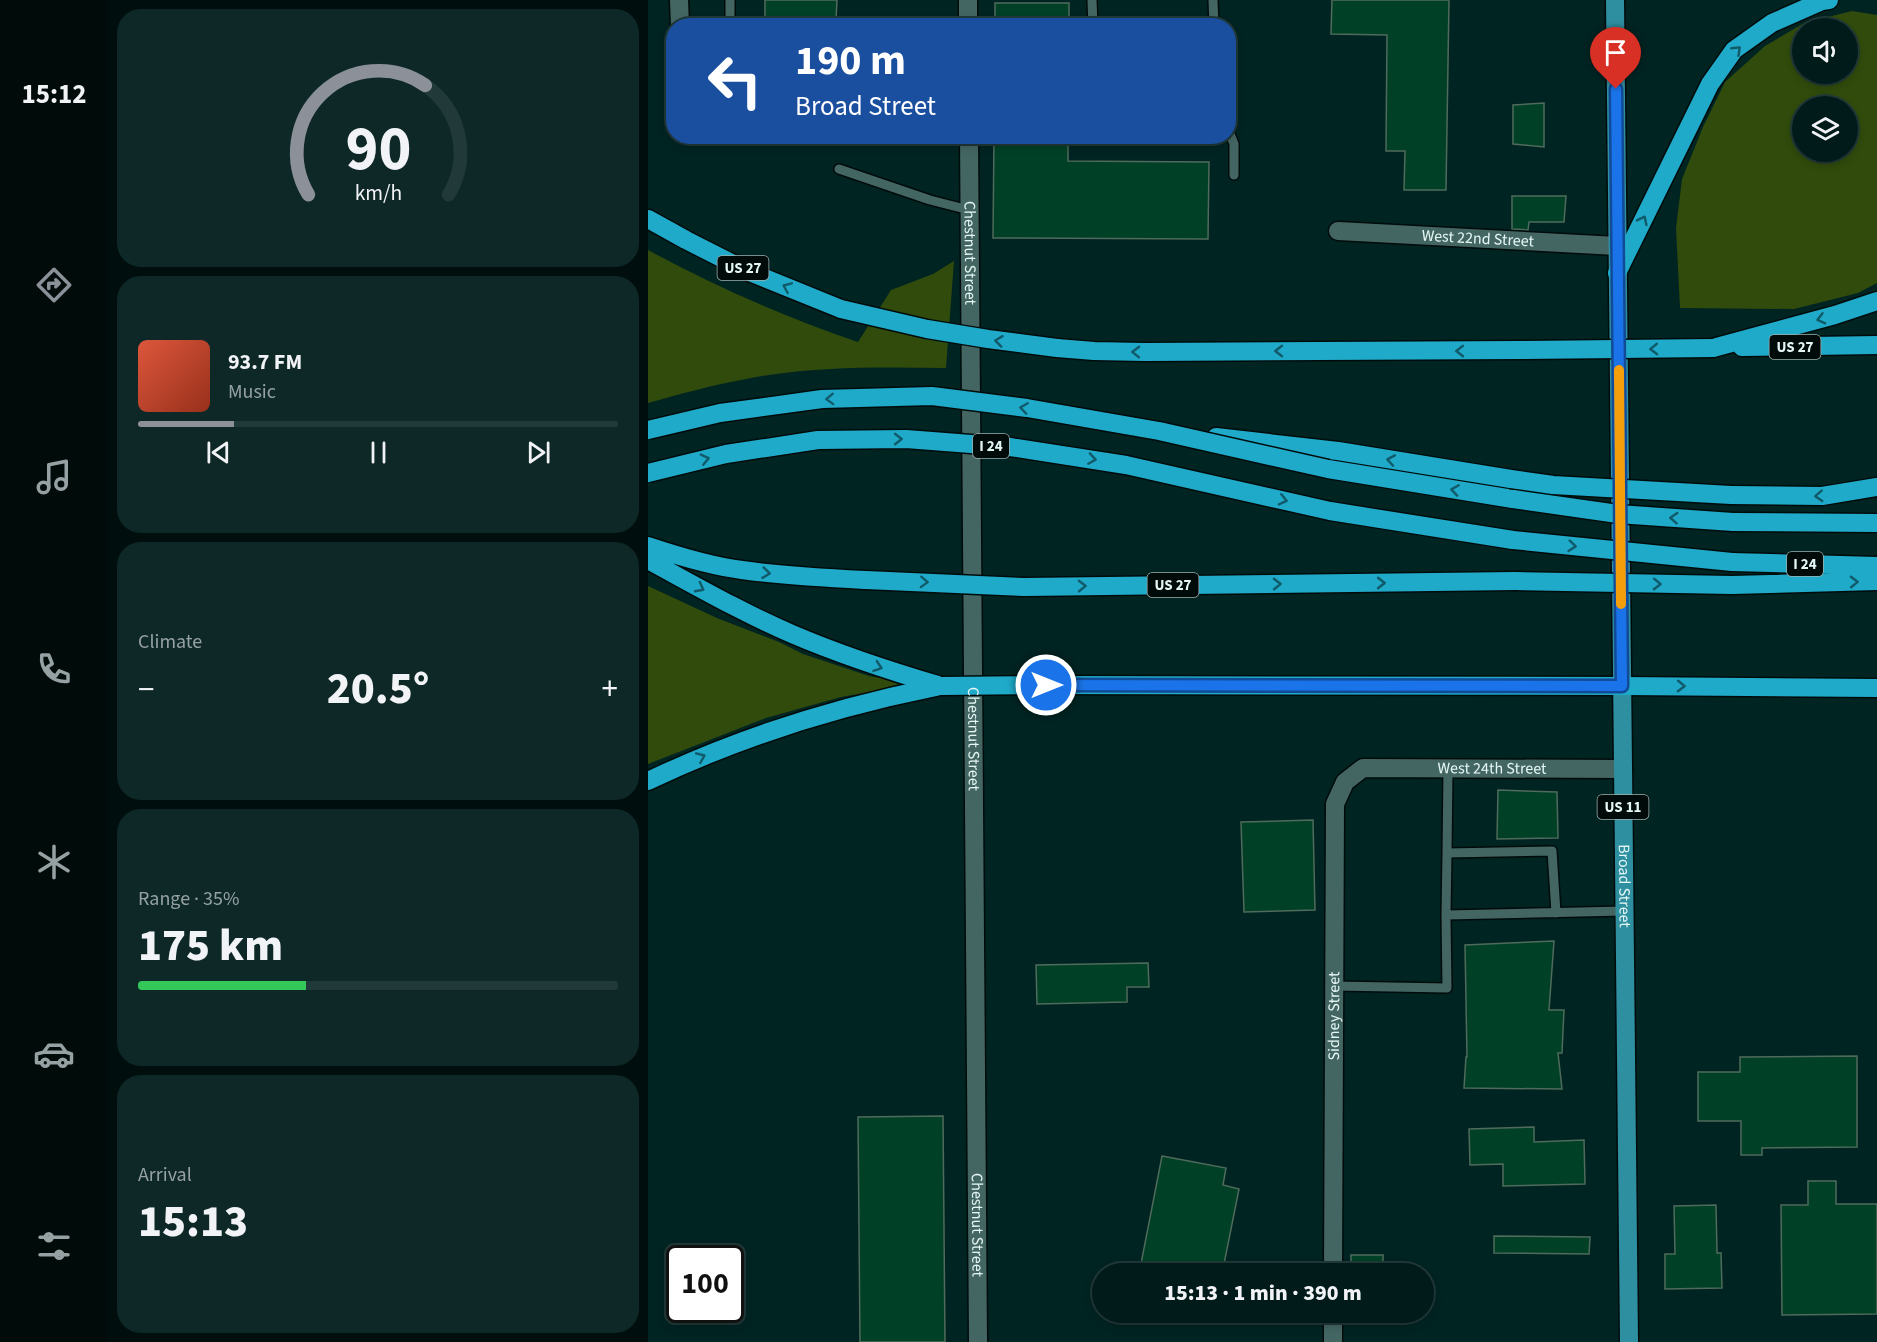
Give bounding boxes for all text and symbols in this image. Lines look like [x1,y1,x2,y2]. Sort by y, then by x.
map controls [1792,18,1858,162]
button: sound [1792,18,1858,84]
pin [1590,27,1641,89]
text: 190 m [795,31,906,91]
icon: arrive [1599,36,1632,69]
icon: left [696,42,774,120]
one-way arrow [1730,46,1740,57]
text: 15:12 [21,75,87,114]
text: Broad Street [795,87,936,126]
button: layers [1792,96,1858,162]
text: 90 [345,105,411,194]
text: km/h [354,178,402,209]
street label: Chestnut Street [958,201,981,306]
one-way arrow [1636,216,1648,227]
street label: West 22nd Street [1421,225,1535,253]
road number: US 27 [718,256,769,280]
icon: directions [33,264,75,306]
one-way arrow [782,282,793,294]
one-way arrow [1816,311,1826,324]
one-way arrow [995,335,1004,347]
road number: US 27 [1770,335,1820,359]
one-way arrow [1650,342,1659,355]
one-way arrow [1131,345,1140,358]
one-way arrow [1275,345,1284,357]
one-way arrow [1456,345,1465,357]
text: 93.7 FM [228,346,302,378]
text: Music [228,378,276,406]
one-way arrow [825,392,834,405]
one-way arrow [1019,402,1028,414]
one-way arrow [894,433,903,446]
road number: I 24 [973,434,1009,458]
icon: previous [202,436,235,469]
icon: pause [362,436,395,469]
icon: next [522,436,555,469]
one-way arrow [1087,453,1097,465]
one-way arrow [700,454,710,467]
one-way arrow [1387,454,1397,467]
icon: music [33,456,75,498]
one-way arrow [1450,484,1460,497]
one-way arrow [1815,489,1824,502]
one-way arrow [1277,493,1287,506]
one-way arrow [1670,511,1679,524]
one-way arrow [1567,539,1576,551]
road number: I 24 [1787,552,1823,576]
one-way arrow [761,566,771,579]
road number: US 27 [1148,573,1198,597]
one-way arrow [920,576,929,589]
one-way arrow [1849,576,1858,588]
one-way arrow [1273,577,1282,590]
one-way arrow [1377,577,1386,589]
one-way arrow [1653,577,1662,590]
one-way arrow [1078,580,1087,592]
one-way arrow [693,581,704,592]
text: Climate [138,628,202,656]
icon: phone [33,648,75,690]
position arrow [1014,653,1078,717]
text: 20.5° [327,657,429,721]
one-way arrow [872,659,883,672]
text: − [138,666,154,713]
text: + [602,666,618,713]
one-way arrow [1676,680,1685,692]
street label: Chestnut Street [962,687,985,792]
one-way arrow [695,752,706,764]
street label: West 24th Street [1438,757,1547,780]
road number: US 11 [1598,795,1648,819]
icon: climate [33,841,75,883]
street label: Broad Street [1613,844,1636,928]
text: Range · 35% [138,885,239,913]
text: 175 km [138,914,283,978]
street label: Sidney Street [1323,971,1345,1061]
icon: car [33,1033,75,1075]
text: Arrival [138,1161,192,1189]
street label: Chestnut Street [966,1173,989,1278]
text: 15:13 [138,1190,248,1254]
icon: filters [33,1225,75,1267]
speed limit sign: 100 [666,1245,744,1323]
text: 15:13 · 1 min · 390 m [1164,1277,1362,1309]

